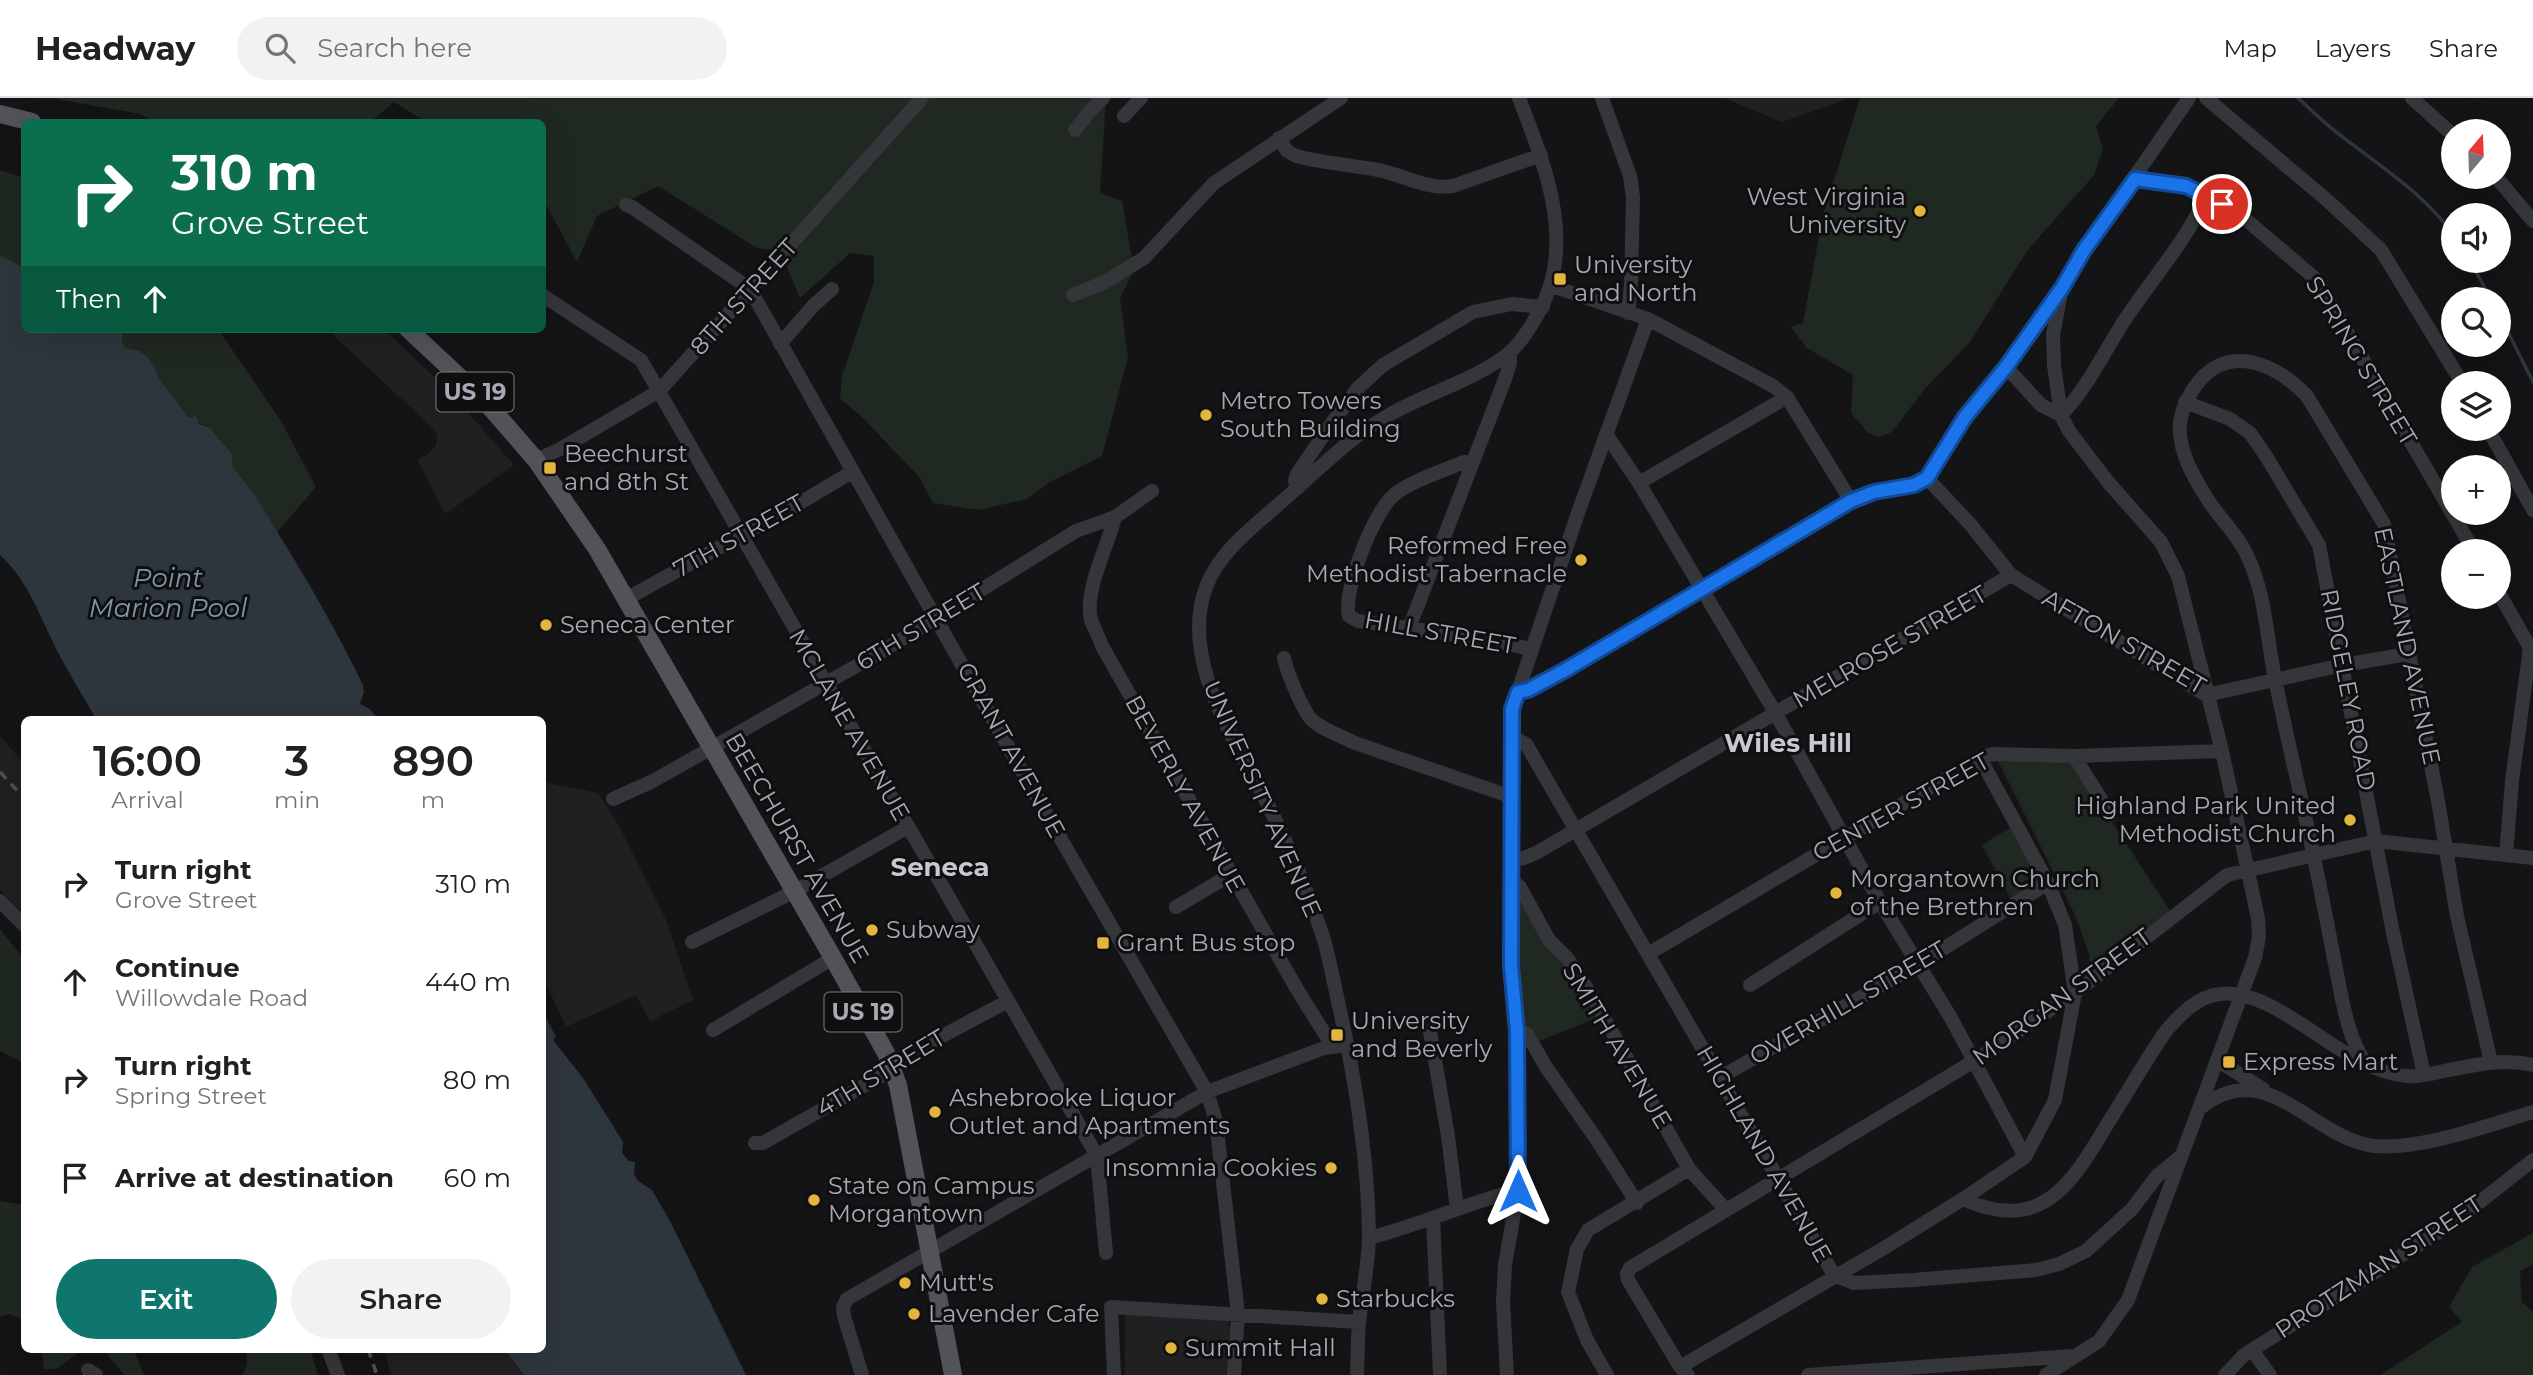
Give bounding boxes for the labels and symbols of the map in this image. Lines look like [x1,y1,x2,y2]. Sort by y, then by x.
north arrow [2441,119,2511,189]
pin [2192,174,2252,234]
place label: West Virginia University [1747,182,1906,239]
marker: West Virginia University [1912,203,1928,219]
street label: 8TH STREET [684,232,803,361]
place label: University and North [1574,250,1697,307]
marker: University and North [1552,271,1568,287]
street label: SPRING STREET [2299,271,2423,451]
road number: US 19 [436,372,514,412]
place label: Metro Towers South Building [1220,386,1401,443]
marker: Metro Towers South Building [1198,407,1214,423]
place label: Beechurst and 8th St [564,439,689,496]
marker: Beechurst and 8th St [542,460,558,476]
street label: 7TH STREET [668,488,810,583]
street label: EASTLAND AVENUE [2368,525,2447,767]
place label: Reformed Free Methodist Tabernacle [1306,531,1567,588]
marker: Reformed Free Methodist Tabernacle [1573,552,1589,568]
water label: Point Marion Pool [89,562,247,624]
street label: 6TH STREET [851,577,991,676]
street label: MELROSE STREET [1788,579,1992,714]
street label: AFTON STREET [2038,583,2211,700]
street label: RIDGELEY ROAD [2315,587,2382,793]
street label: HILL STREET [1362,605,1518,660]
place label: Seneca Center [560,610,735,639]
marker: Seneca Center [538,617,554,633]
street label: MCLANE AVENUE [783,624,916,826]
street label: GRANT AVENUE [951,657,1072,843]
street label: UNIVERSITY AVENUE [1197,676,1328,922]
street label: BEVERLY AVENUE [1119,690,1252,897]
street label: BEECHURST AVENUE [720,727,875,968]
district label: Wiles Hill [1724,727,1852,759]
street label: CENTER STREET [1807,746,1994,867]
place label: Highland Park United Methodist Church [2075,791,2336,848]
marker: Highland Park United Methodist Church [2342,812,2358,828]
district label: Seneca [891,851,989,883]
place label: Morgantown Church of the Brethren [1850,864,2100,921]
marker: Morgantown Church of the Brethren [1828,885,1844,901]
place label: Subway [886,915,980,944]
marker: Subway [864,922,880,938]
street label: MORGAN STREET [1967,922,2157,1071]
place label: Grant Bus stop [1117,928,1295,957]
street label: OVERHILL STREET [1744,934,1951,1071]
marker: Grant Bus stop [1095,935,1111,951]
street label: SMITH AVENUE [1557,958,1678,1134]
road number: US 19 [824,992,902,1032]
place label: University and Beverly [1351,1006,1492,1063]
street label: 4TH STREET [811,1022,951,1123]
marker: University and Beverly [1329,1027,1345,1043]
street label: HIGHLAND AVENUE [1691,1040,1838,1267]
place label: Express Mart [2243,1047,2398,1076]
marker: Express Mart [2221,1054,2237,1070]
place label: Ashebrooke Liquor Outlet and Apartments [949,1083,1230,1140]
marker: Ashebrooke Liquor Outlet and Apartments [927,1104,943,1120]
place label: Insomnia Cookies [1105,1153,1317,1182]
position arrow [1481,1154,1555,1228]
marker: Insomnia Cookies [1323,1160,1339,1176]
place label: State on Campus Morgantown [828,1171,1034,1228]
street label: PROTZMAN STREET [2270,1189,2488,1344]
marker: State on Campus Morgantown [806,1192,822,1208]
place label: Mutt's [919,1268,994,1297]
marker: Mutt's [897,1275,913,1291]
place label: Starbucks [1336,1284,1455,1313]
marker: Starbucks [1314,1291,1330,1307]
place label: Lavender Cafe [928,1299,1100,1328]
marker: Lavender Cafe [906,1306,922,1322]
place label: Summit Hall [1185,1333,1336,1362]
marker: Summit Hall [1163,1340,1179,1356]

